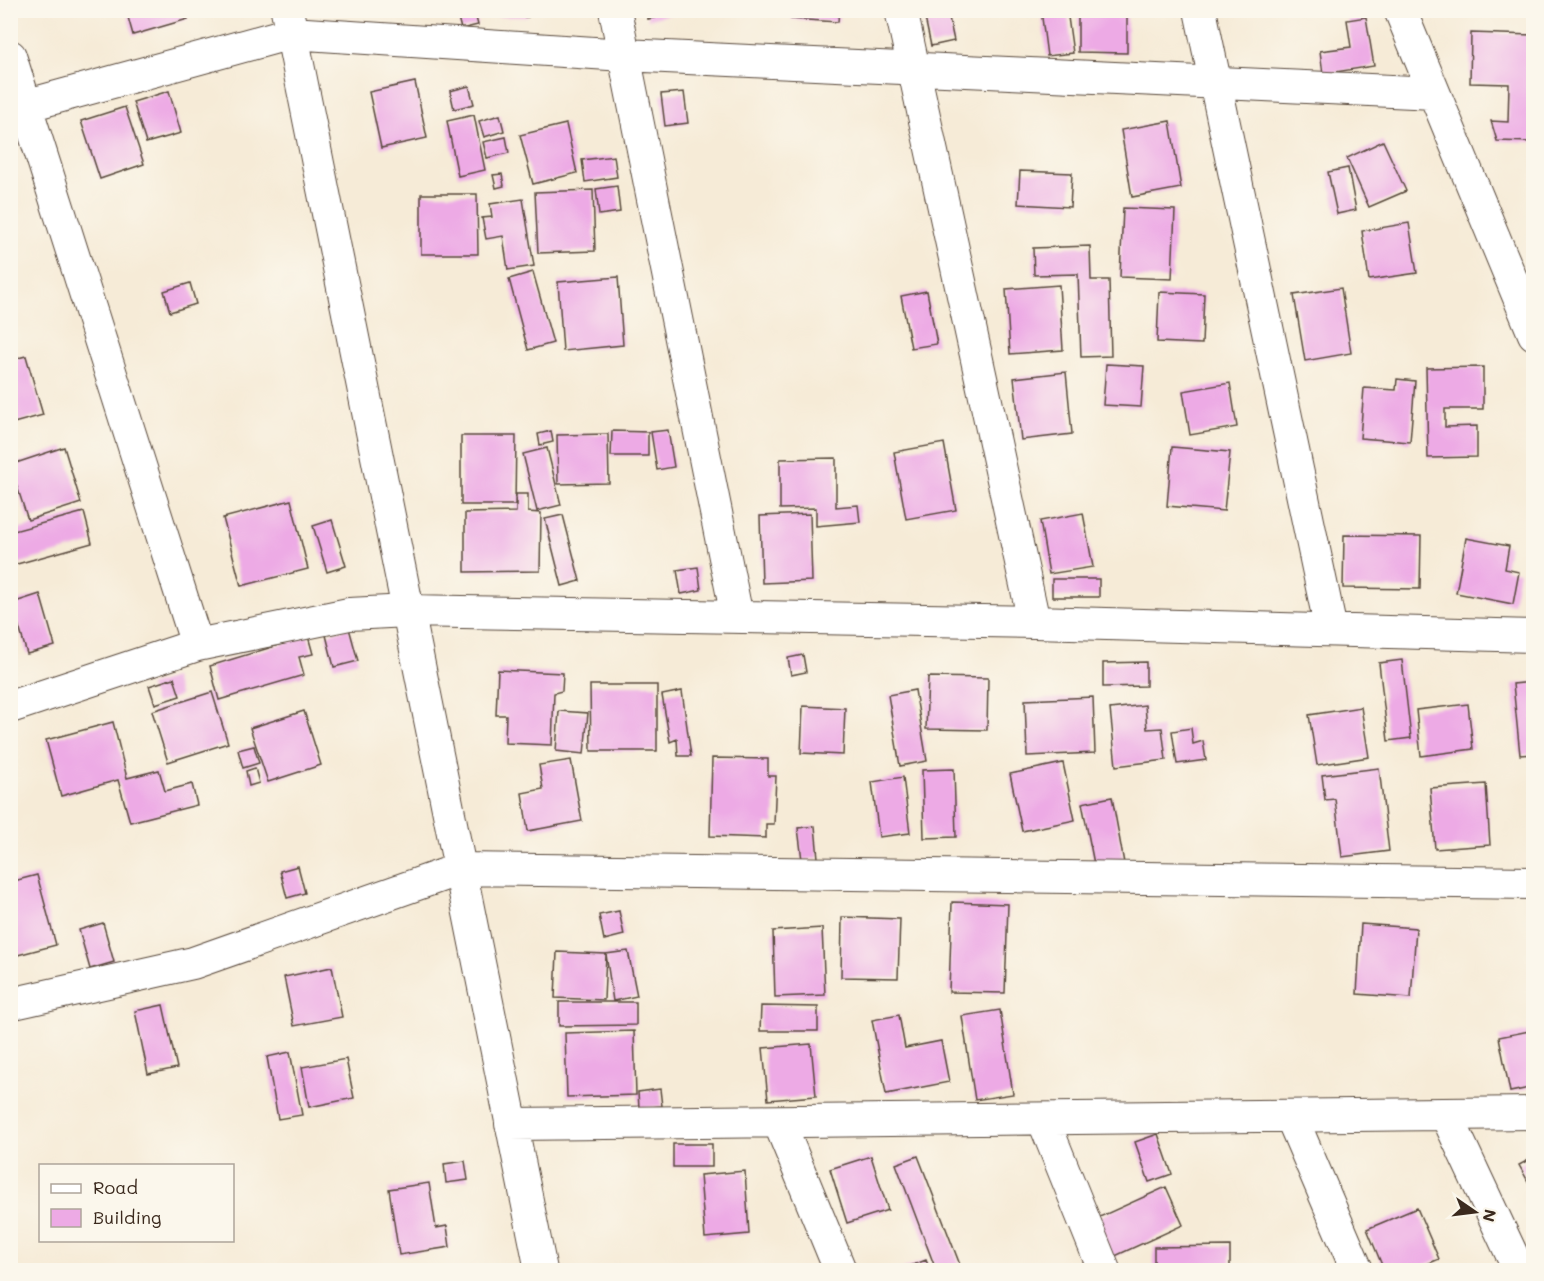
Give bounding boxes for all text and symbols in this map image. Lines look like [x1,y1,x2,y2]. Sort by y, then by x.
legend [39,1164,234,1242]
text: Road [93,1175,138,1199]
north arrow [1445,1182,1505,1242]
text: Building [93,1205,161,1229]
text: N [1478,1207,1502,1224]

